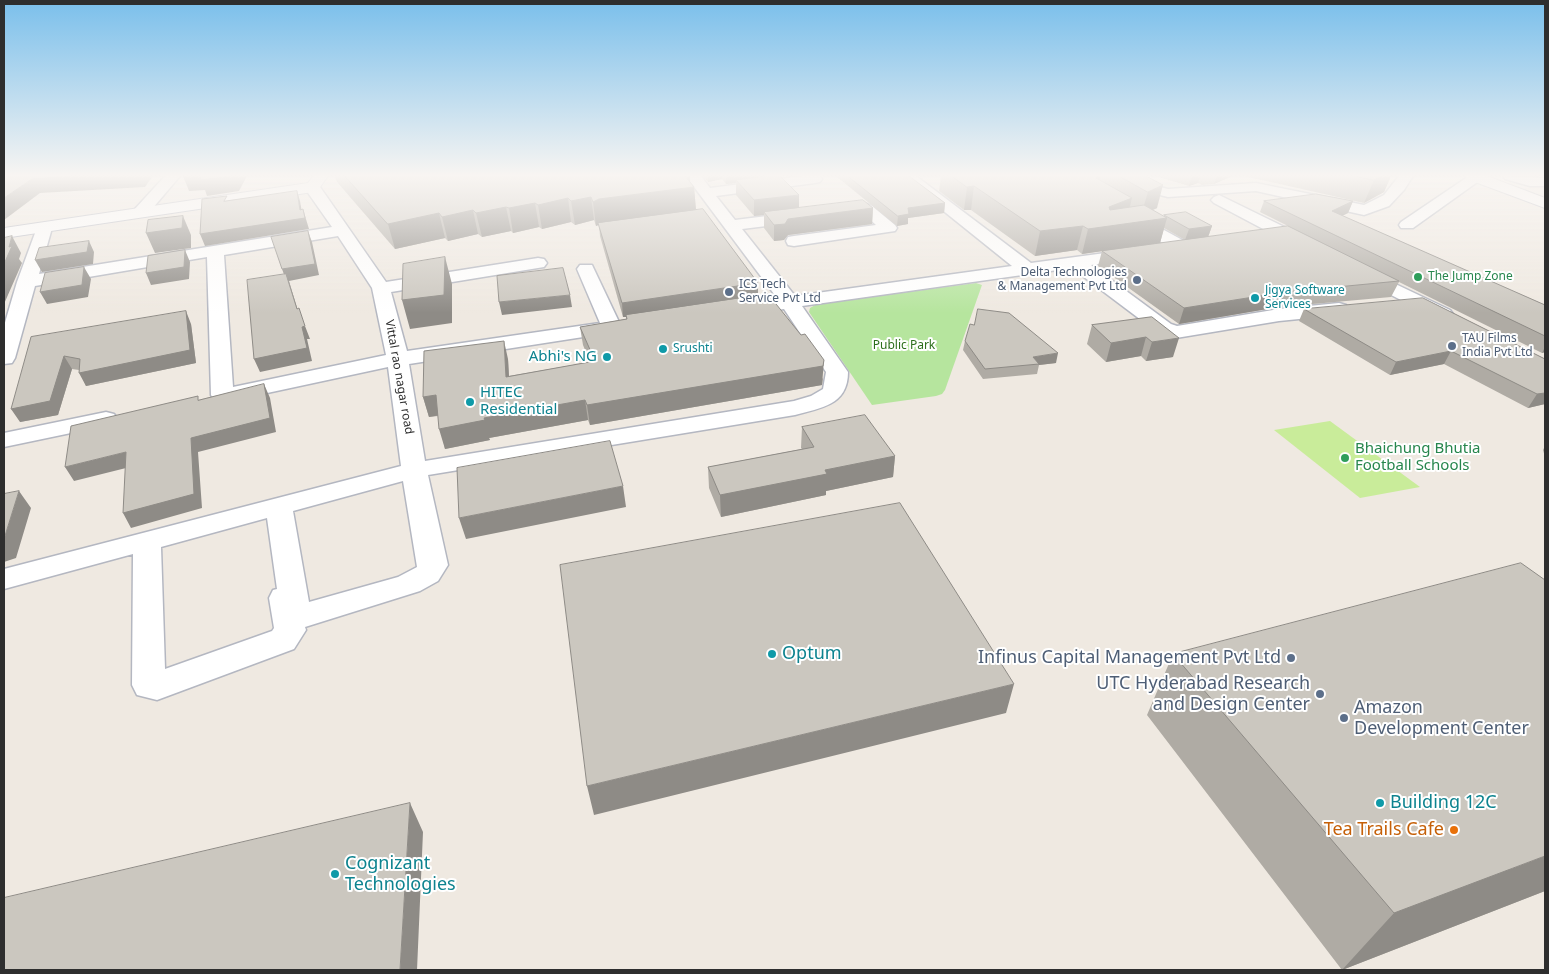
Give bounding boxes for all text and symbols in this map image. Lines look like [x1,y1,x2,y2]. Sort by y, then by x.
place label: Delta Technologies & Management Pvt Ltd [998,266,1127,294]
place label: The Jump Zone [1428,270,1513,284]
marker: The Jump Zone [1412,271,1424,283]
marker: Delta Technologies & Management Pvt Ltd [1131,274,1143,286]
place label: ICS Tech Service Pvt Ltd [739,278,821,306]
place label: Jigya Software Services [1265,284,1345,312]
marker: ICS Tech Service Pvt Ltd [723,286,735,298]
marker: Jigya Software Services [1249,292,1261,304]
street label: Vittal rao nagar road [382,319,416,435]
place label: TAU Films India Pvt Ltd [1462,332,1533,360]
park label: Public Park [873,339,935,353]
marker: TAU Films India Pvt Ltd [1446,340,1458,352]
place label: Srushti [673,342,713,356]
marker: Srushti [657,343,669,355]
place label: Abhi's NG [529,348,597,366]
marker: Abhi's NG [601,351,613,363]
place label: HITEC Residential [480,384,557,419]
marker: HITEC Residential [464,396,476,408]
place label: Bhaichung Bhutia Football Schools [1355,440,1480,475]
marker: Bhaichung Bhutia Football Schools [1339,452,1351,464]
place label: Optum [782,643,842,665]
place label: Infinus Capital Management Pvt Ltd [978,647,1281,669]
marker: Optum [766,648,778,660]
marker: Infinus Capital Management Pvt Ltd [1285,652,1297,664]
place label: UTC Hyderabad Research and Design Center [1096,673,1310,716]
marker: UTC Hyderabad Research and Design Center [1314,688,1326,700]
place label: Amazon Development Center [1354,697,1529,740]
marker: Amazon Development Center [1338,712,1350,724]
place label: Building 12C [1390,792,1497,814]
marker: Building 12C [1374,797,1386,809]
place label: Tea Trails Cafe [1324,819,1444,841]
marker: Tea Trails Cafe [1448,824,1460,836]
place label: Cognizant Technologies [345,853,456,896]
marker: Cognizant Technologies [329,868,341,880]

